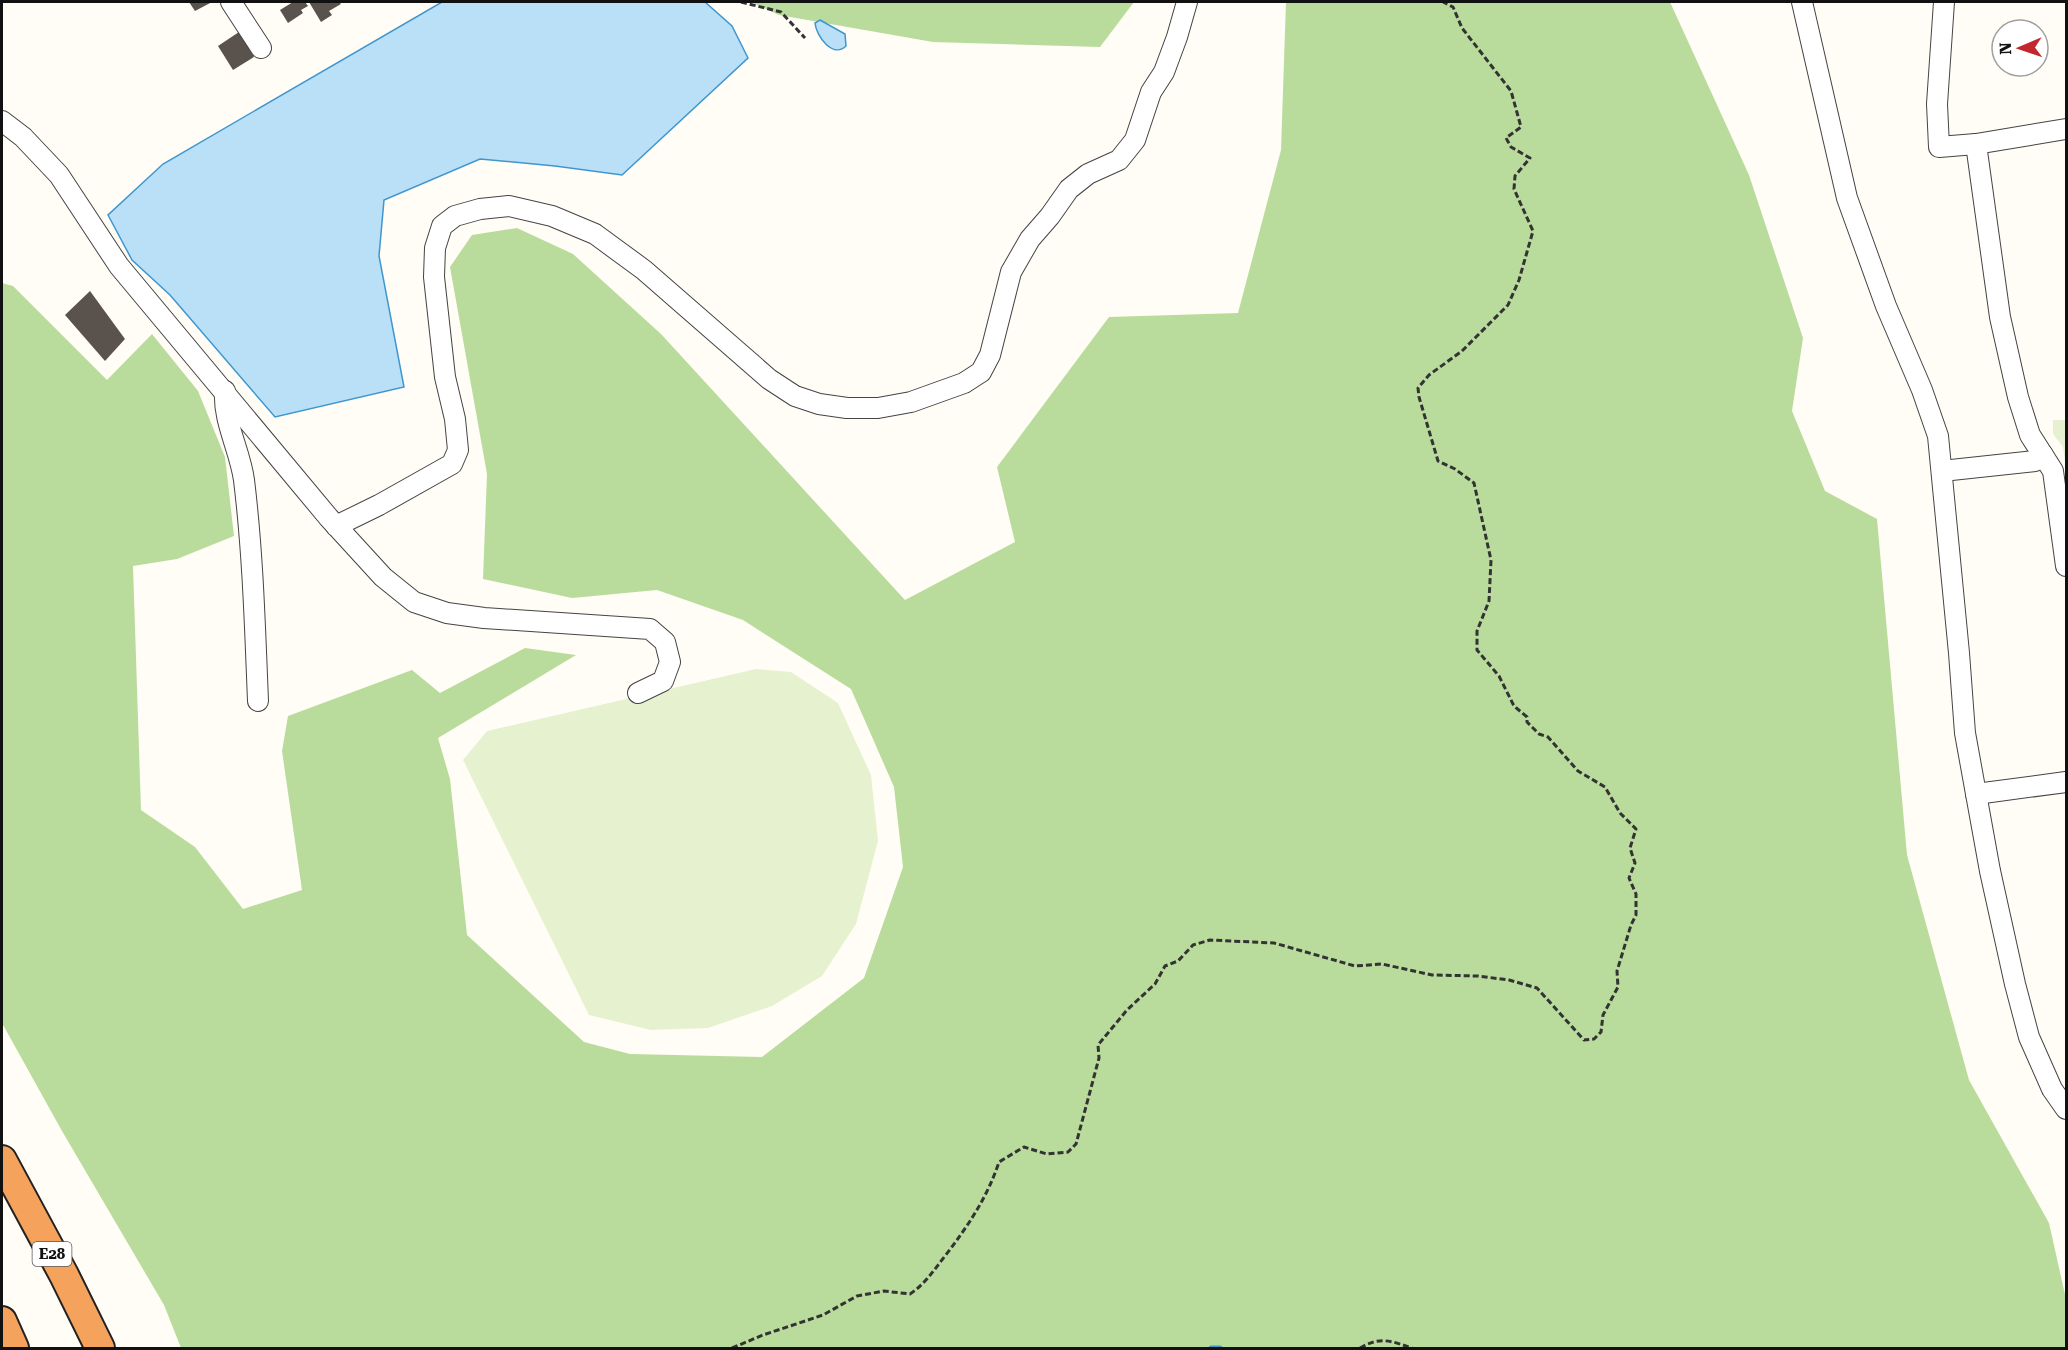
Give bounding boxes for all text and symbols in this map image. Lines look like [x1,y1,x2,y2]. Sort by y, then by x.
north arrow [1990,18,2050,78]
text: N [1996,42,2015,55]
road number: E28 [32,1242,72,1266]

